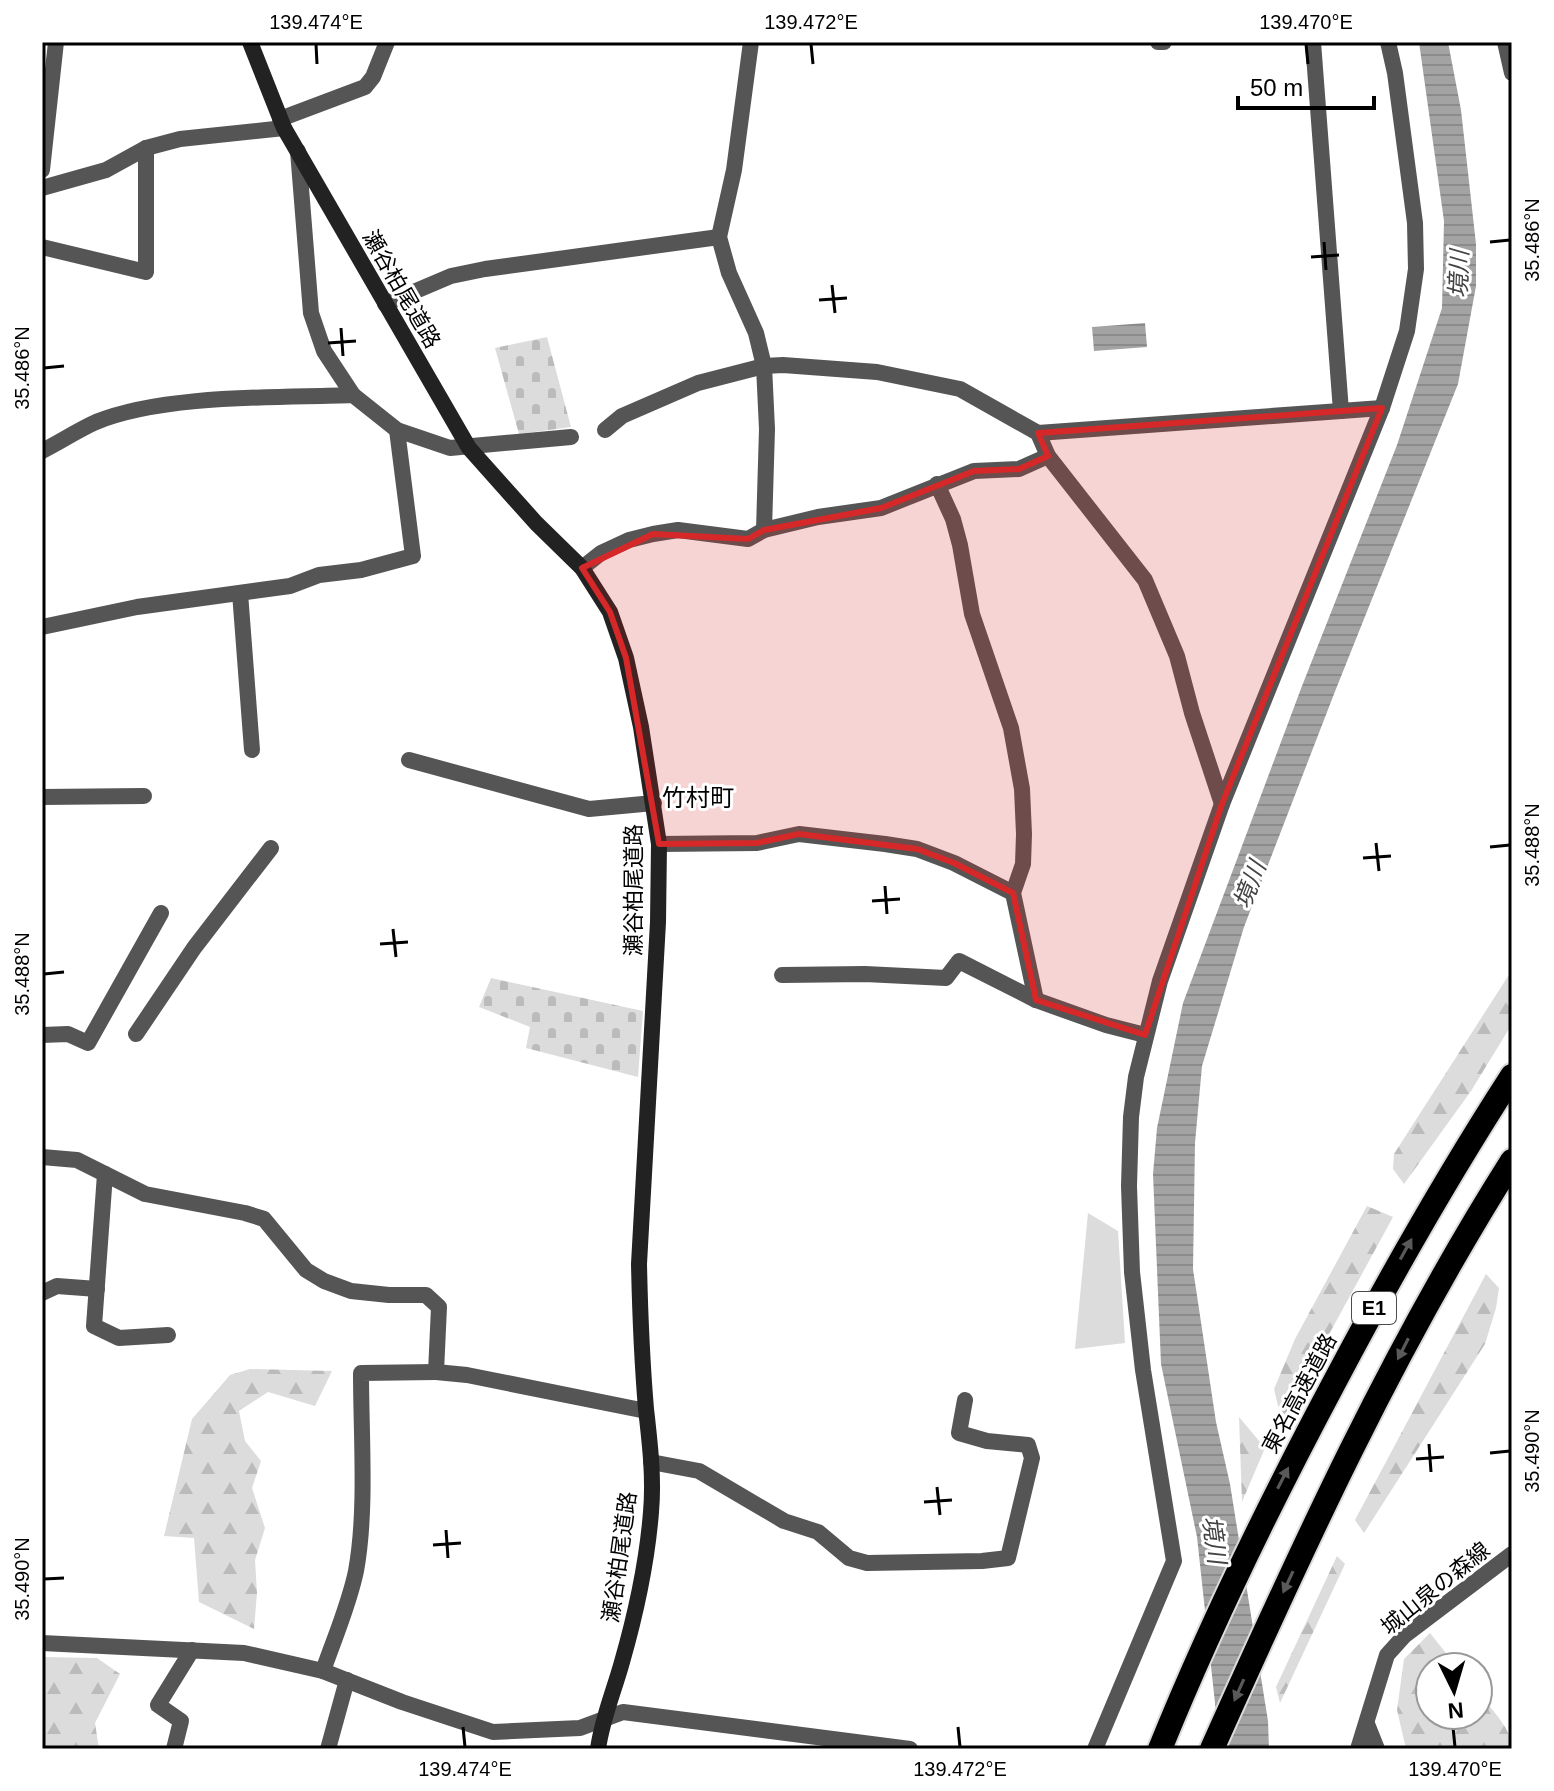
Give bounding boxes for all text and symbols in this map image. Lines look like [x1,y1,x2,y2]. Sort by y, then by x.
text: 139.474°E [269,11,363,33]
text: 139.472°E [764,11,858,33]
text: 139.470°E [1259,11,1353,33]
scale bar [1238,60,1374,110]
text: 50 m [1250,74,1303,101]
text: 35.486°N [1521,198,1543,282]
street label: 瀬谷柏尾道路 [358,226,445,353]
water label: 境川 [1444,247,1473,298]
text: 35.486°N [11,326,33,410]
district label: 竹村町 [662,784,734,811]
text: 35.488°N [1521,803,1543,887]
street label: 瀬谷柏尾道路 [621,824,646,956]
water label: 境川 [1228,855,1272,912]
text: 35.488°N [11,932,33,1016]
one-way arrow [1399,1238,1413,1260]
road number: E1 [1352,1292,1396,1324]
street label: 東名高速道路 [1257,1329,1341,1457]
one-way arrow [1397,1338,1410,1361]
text: 35.490°N [1521,1409,1543,1493]
one-way arrow [1277,1466,1290,1489]
street label: 瀬谷柏尾道路 [598,1490,641,1624]
water label: 境川 [1198,1514,1232,1569]
text: 35.490°N [11,1537,33,1621]
street label: 城山泉の森線 [1376,1537,1494,1640]
one-way arrow [1281,1571,1295,1594]
north arrow [1414,1651,1494,1731]
one-way arrow [1232,1678,1245,1702]
text: N [1447,1697,1465,1724]
text: 139.474°E [418,1758,512,1780]
text: 139.472°E [913,1758,1007,1780]
text: 139.470°E [1408,1758,1502,1780]

